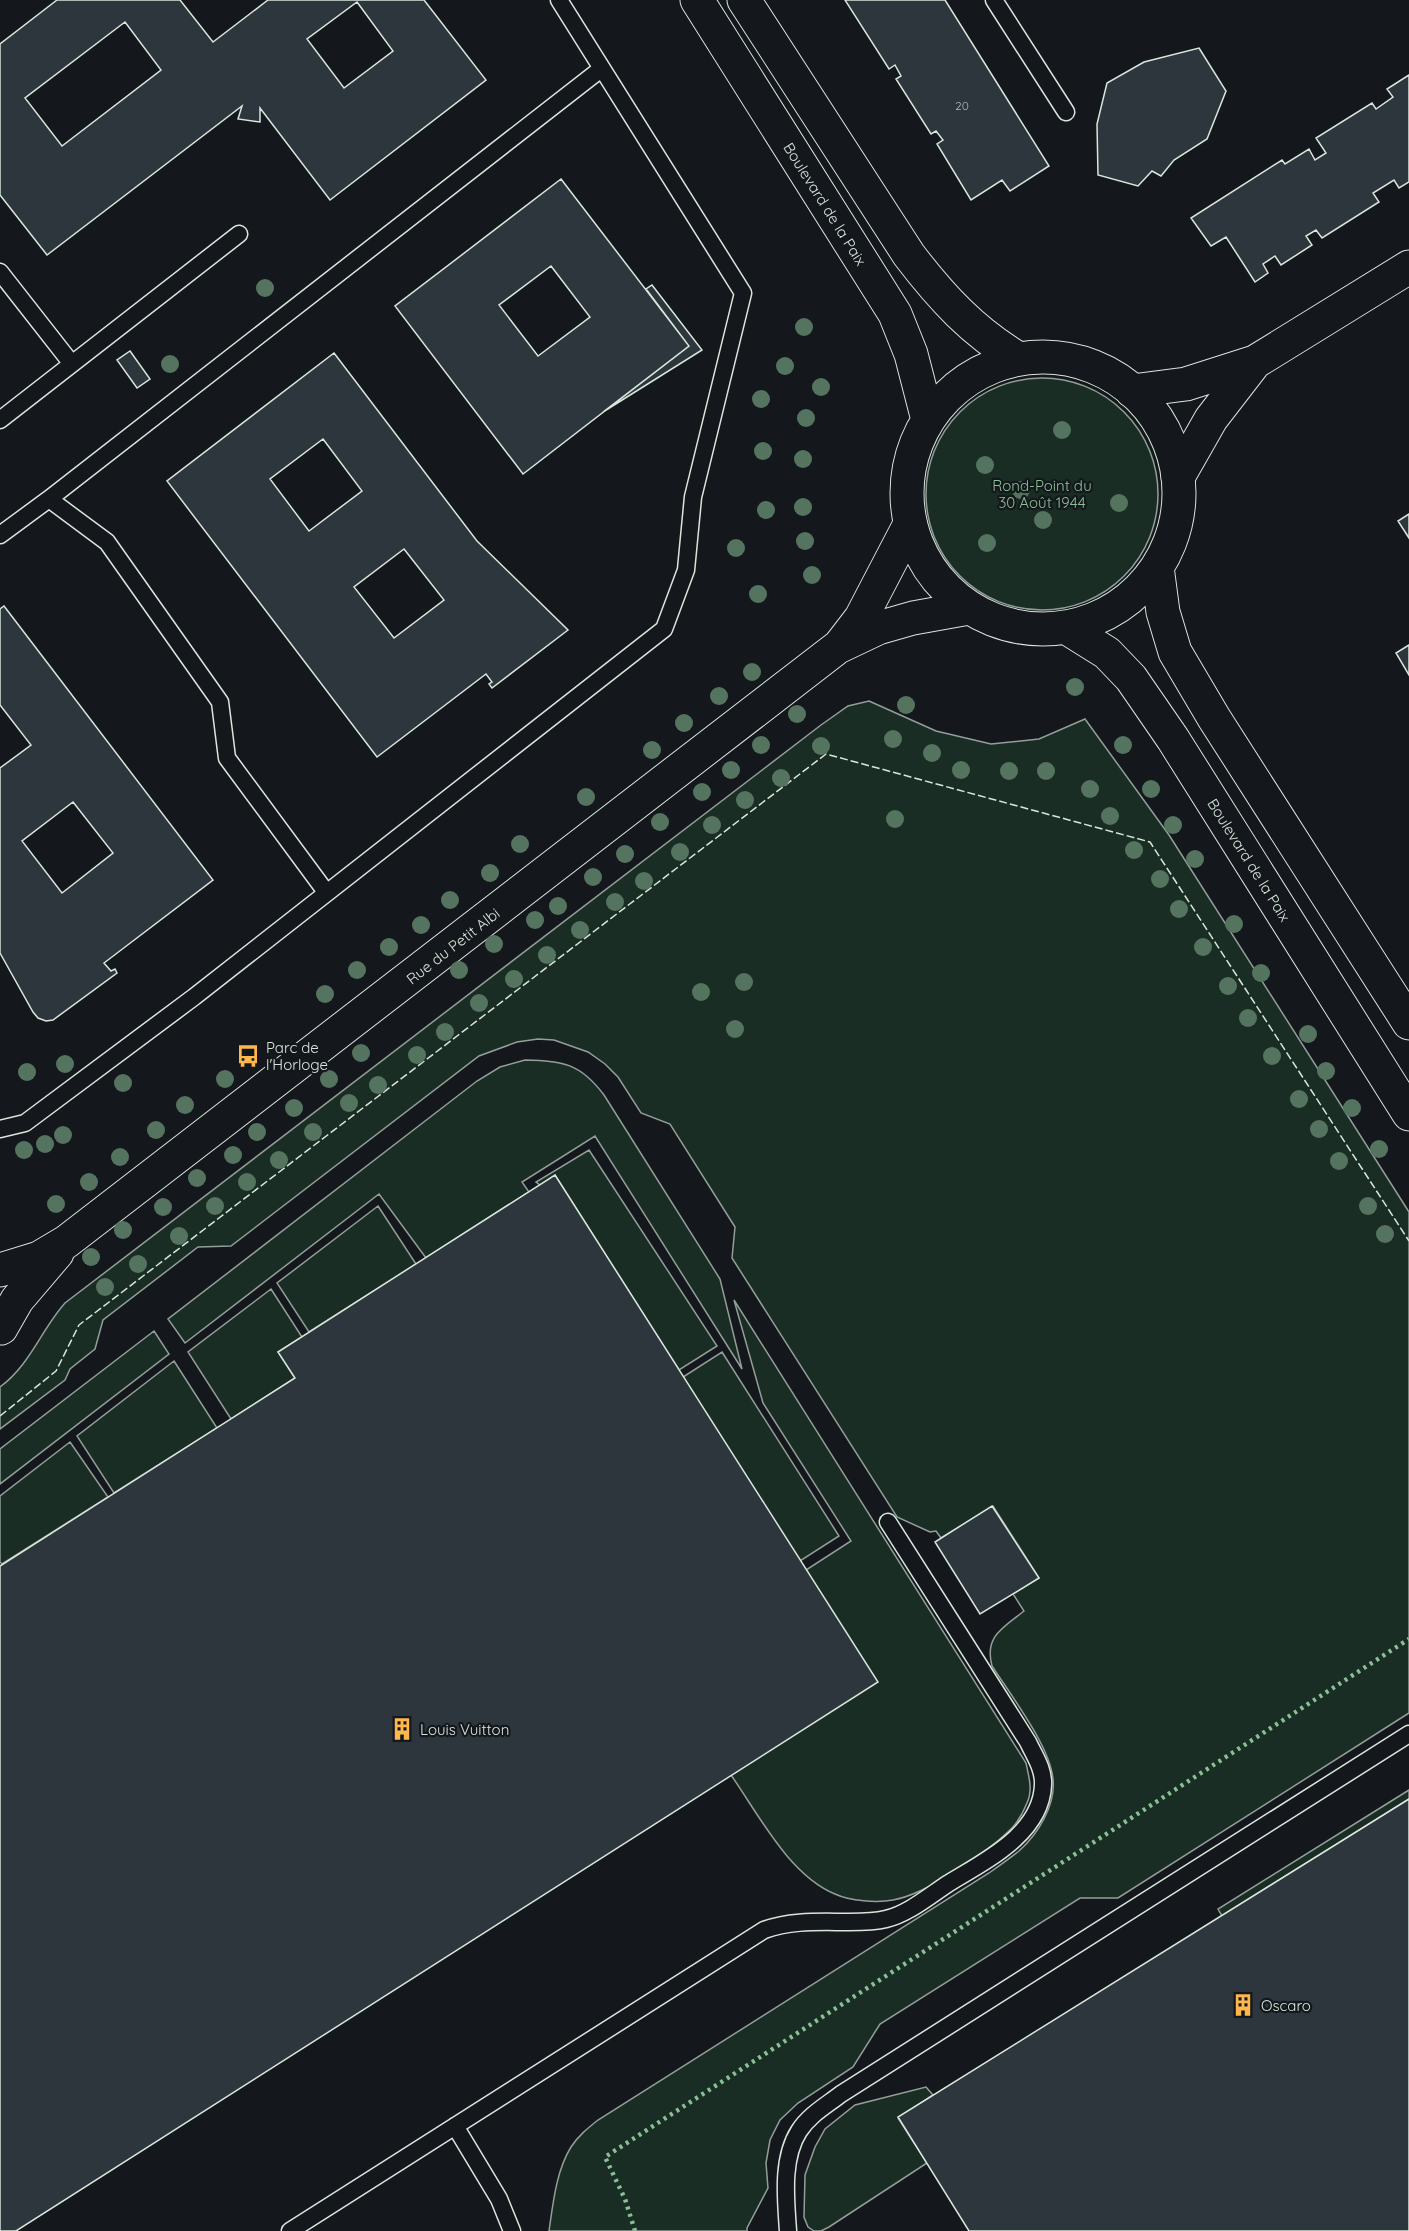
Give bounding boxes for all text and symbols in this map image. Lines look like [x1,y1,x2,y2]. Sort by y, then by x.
house number: 20 [955,98,969,113]
street label: Boulevard de la Paix [779,139,871,269]
park label: Rond-Point du 30 Août 1944 [992,476,1092,512]
street label: Boulevard de la Paix [1203,795,1295,925]
street label: Rue du Petit Albi [403,904,503,988]
place label: Parc de l'Horloge [266,1038,328,1074]
bus stop icon: Parc de l'Horloge [235,1043,261,1069]
building icon: Louis Vuitton [389,1716,415,1742]
place label: Louis Vuitton [420,1720,509,1739]
building icon: Oscaro [1230,1992,1256,2018]
place label: Oscaro [1261,1996,1311,2015]

